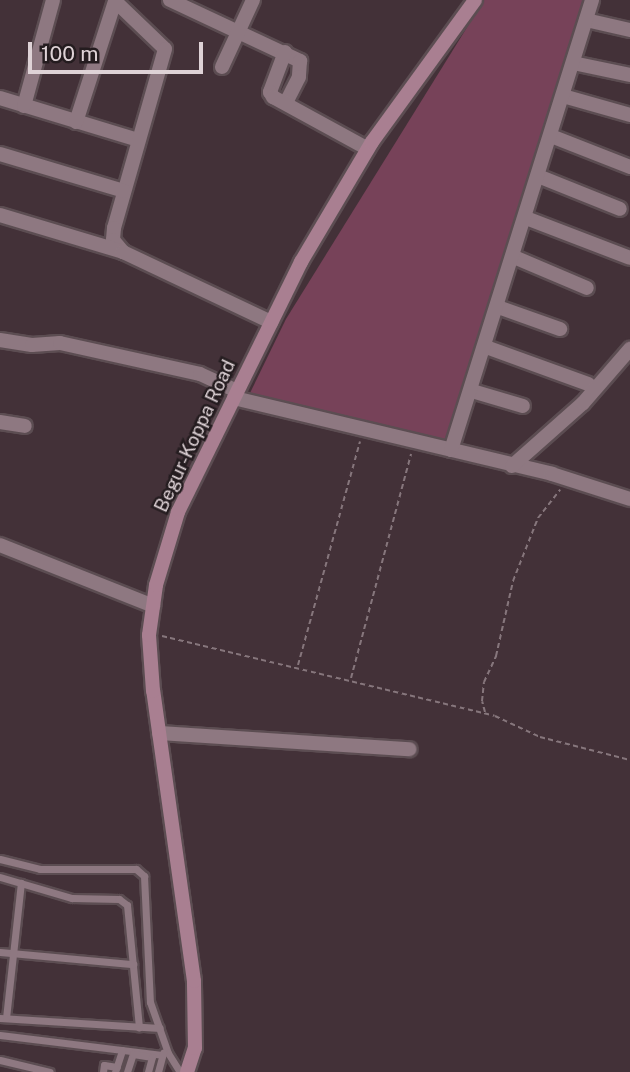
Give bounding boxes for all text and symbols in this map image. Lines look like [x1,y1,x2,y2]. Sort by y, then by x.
scale bar [32,28,206,72]
text: 100 m [41,41,98,66]
street label: Begur-Koppa Road [150,356,240,516]

